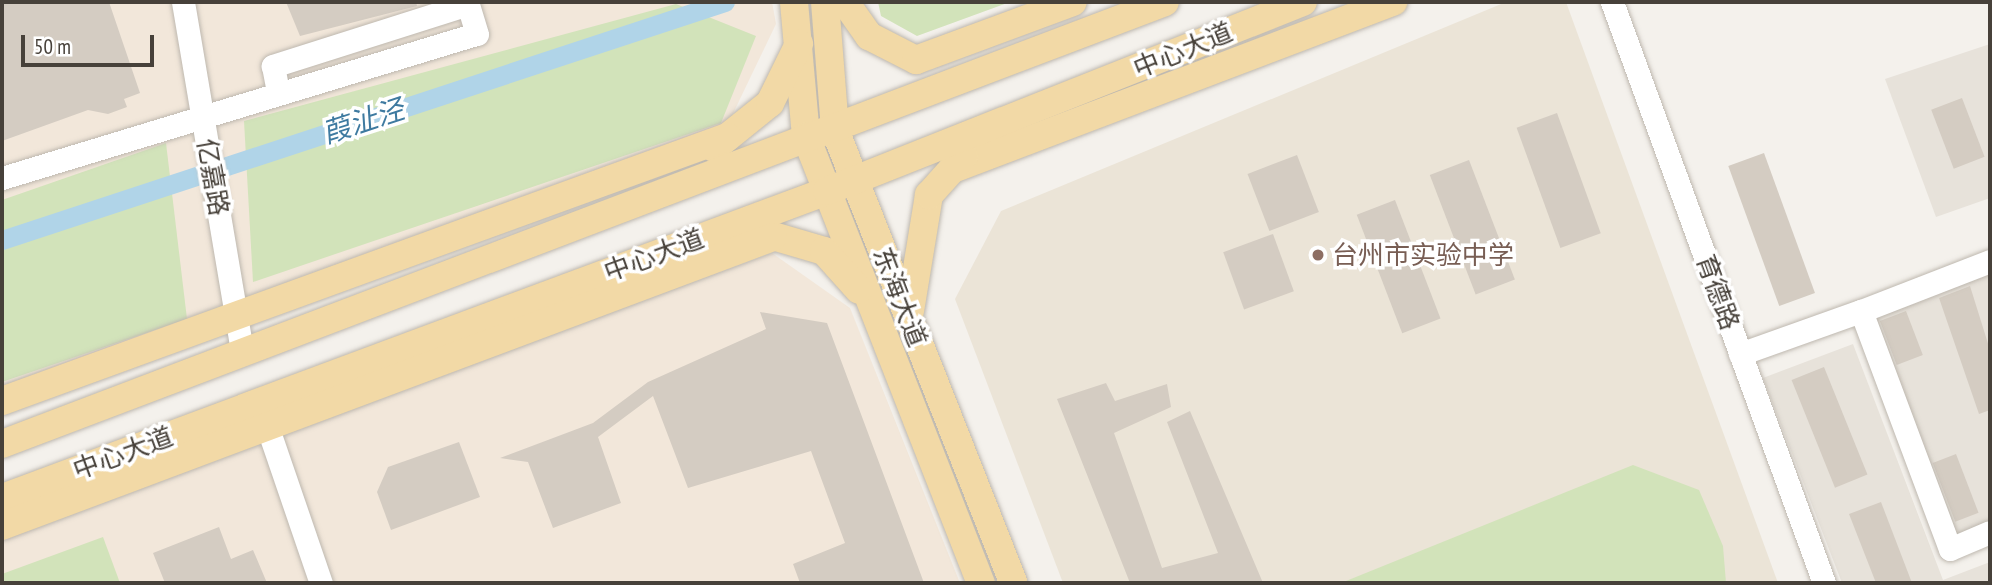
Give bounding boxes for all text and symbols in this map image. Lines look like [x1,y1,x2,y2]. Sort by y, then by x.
street label: 中心大道 [1129,16,1237,84]
scale bar [24,21,158,65]
text: 50 m [34,33,71,60]
water label: 葭沚泾 [318,92,408,150]
street label: 亿嘉路 [191,136,235,218]
street label: 中心大道 [600,223,708,287]
place label: 台州市实验中学 [1332,239,1514,271]
street label: 东海大道 [867,243,933,351]
marker: 台州市实验中学 [1310,247,1326,263]
street label: 育德路 [1690,250,1746,334]
street label: 中心大道 [69,421,177,485]

